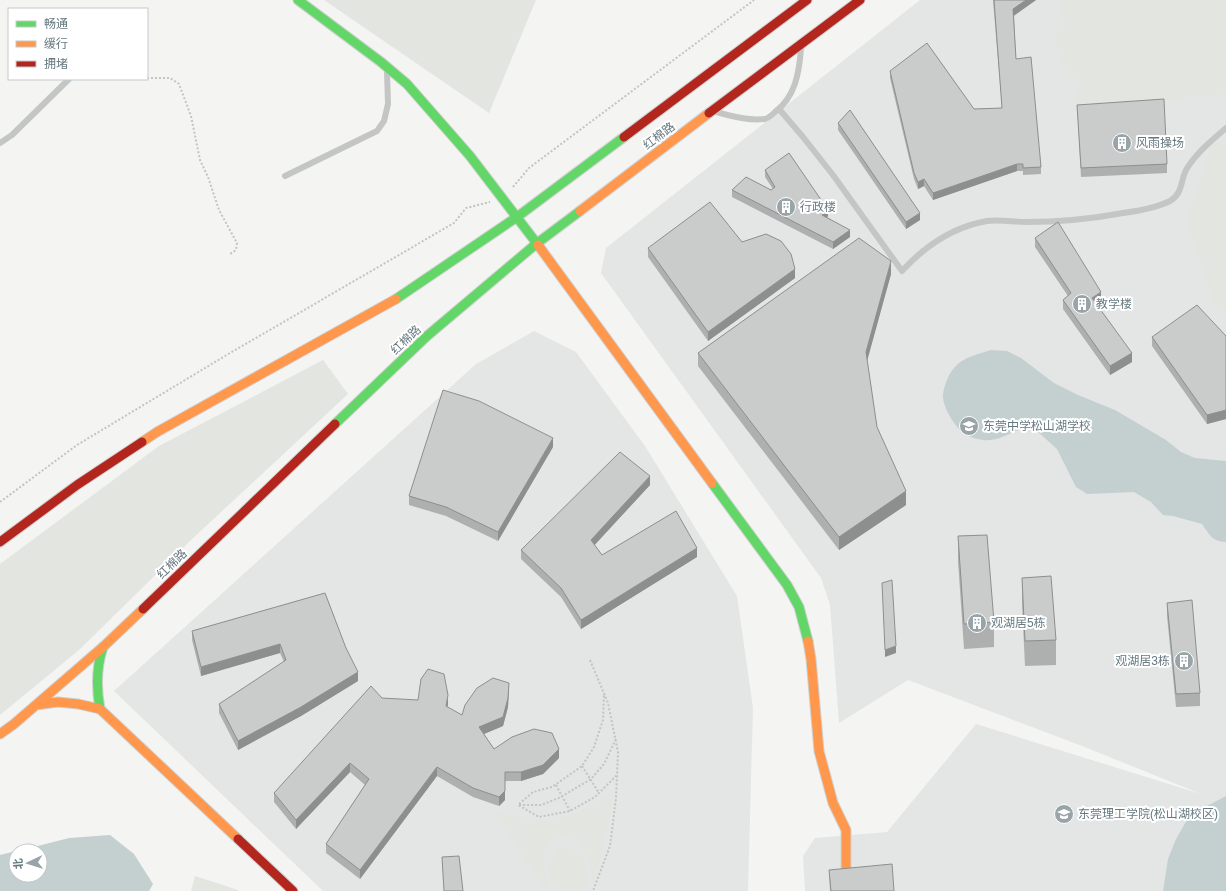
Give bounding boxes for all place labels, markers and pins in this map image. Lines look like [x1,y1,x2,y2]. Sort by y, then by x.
building icon: 风雨操场 [1111,132,1133,154]
place label: 风雨操场 [1136,136,1184,150]
building icon: 行政楼 [775,196,797,218]
place label: 行政楼 [800,200,836,214]
building icon: 教学楼 [1071,293,1093,315]
place label: 教学楼 [1096,297,1132,311]
school or university icon: 东莞中学松山湖学校 [958,415,980,437]
place label: 东莞中学松山湖学校 [983,419,1091,433]
building icon: 观湖居5栋 [966,612,988,634]
place label: 观湖居5栋 [991,616,1046,630]
building icon: 观湖居3栋 [1173,650,1195,672]
place label: 观湖居3栋 [1115,654,1170,668]
school or university icon: 东莞理工学院(松山湖校区) [1053,803,1075,825]
place label: 东莞理工学院(松山湖校区) [1078,807,1218,821]

